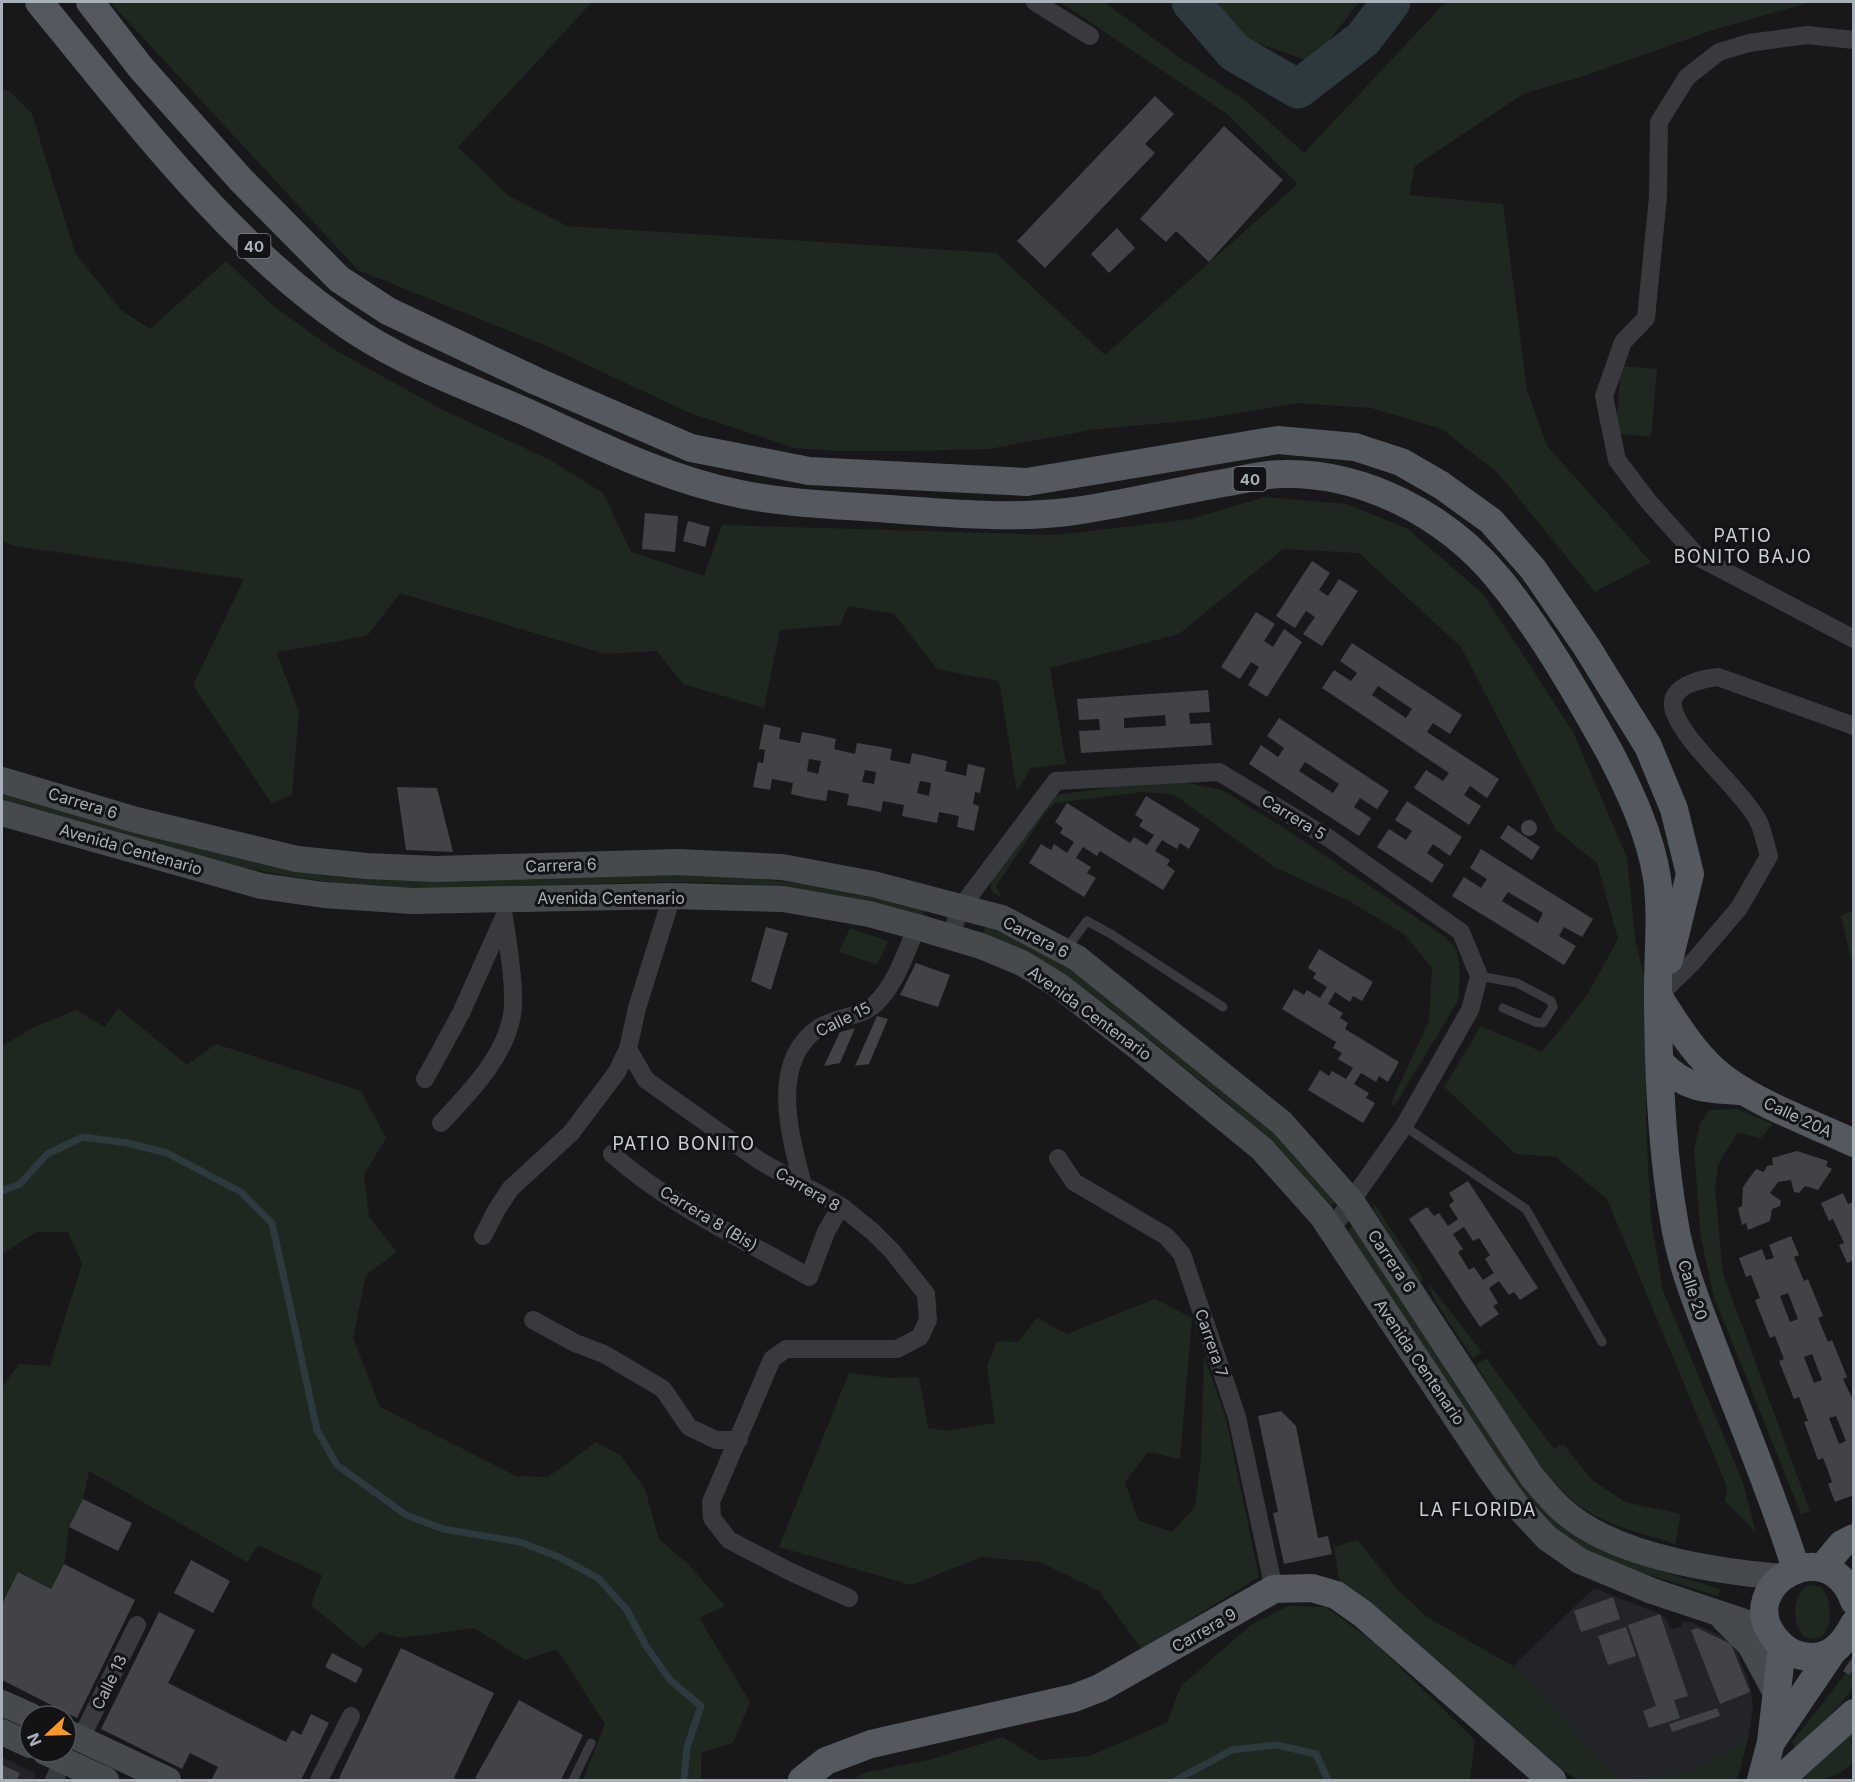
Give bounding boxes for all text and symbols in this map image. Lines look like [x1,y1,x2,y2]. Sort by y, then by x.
road number: 40 [238,234,270,258]
road number: 40 [1234,467,1266,491]
district label: PATIO BONITO BAJO [1674,525,1812,567]
street label: Carrera 6 [46,783,120,823]
street label: Carrera 5 [1258,790,1330,844]
street label: Avenida Centenario [57,819,205,879]
street label: Carrera 6 [525,854,597,876]
street label: Avenida Centenario [537,888,685,908]
street label: Carrera 6 [1000,912,1072,962]
street label: Avenida Centenario [1024,962,1156,1064]
street label: Calle 15 [812,997,874,1041]
street label: Calle 20A [1761,1092,1835,1142]
district label: PATIO BONITO [612,1133,756,1154]
street label: Carrera 8 [772,1162,844,1216]
street label: Carrera 8 (Bis) [657,1181,761,1255]
street label: Carrera 6 [1364,1226,1420,1296]
street label: Calle 20 [1674,1257,1712,1323]
street label: Avenida Centenario [1370,1295,1470,1429]
street label: Carrera 7 [1191,1306,1233,1380]
district label: LA FLORIDA [1419,1499,1537,1520]
street label: Carrera 9 [1168,1603,1240,1657]
street label: Calle 13 [87,1651,131,1713]
north arrow [18,1704,78,1764]
text: N [23,1730,46,1749]

